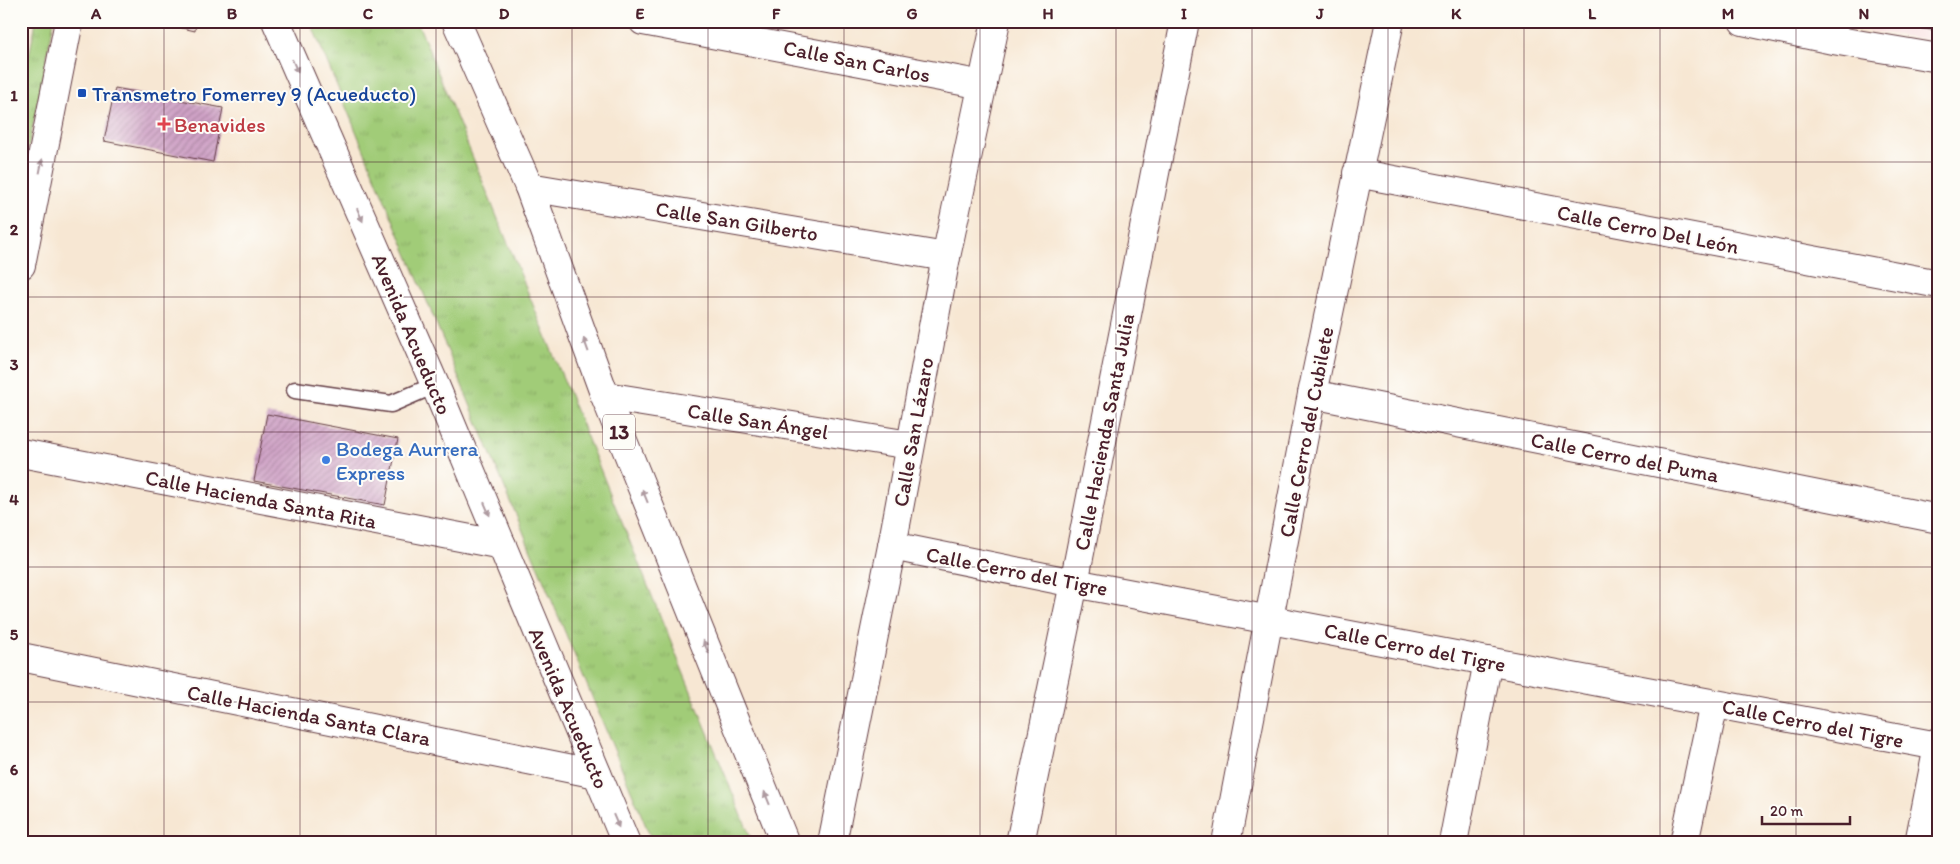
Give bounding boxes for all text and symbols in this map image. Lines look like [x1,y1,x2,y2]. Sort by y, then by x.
text: A [90,4,102,23]
text: B [227,4,238,23]
text: C [363,4,374,23]
text: D [499,4,510,23]
text: E [636,4,645,23]
text: F [772,4,781,23]
text: G [906,4,918,23]
text: H [1042,4,1054,23]
text: I [1181,4,1187,23]
text: J [1315,4,1324,23]
text: K [1451,4,1462,23]
text: L [1588,4,1597,23]
text: M [1722,4,1734,23]
text: N [1859,4,1869,23]
street label: Calle San Carlos [781,34,933,88]
one-way arrow [292,59,300,73]
place label: Transmetro Fomerrey 9 (Acueducto) [92,81,416,106]
text: 1 [10,86,18,105]
marker: Transmetro Fomerrey 9 (Acueducto) [76,87,88,99]
place label: Benavides [174,112,266,137]
marker: Benavides [158,118,170,130]
one-way arrow [37,157,45,173]
street label: Calle San Gilberto [654,196,820,246]
street label: Calle Cerro Del León [1555,199,1741,259]
one-way arrow [357,208,365,222]
text: 2 [10,220,19,239]
street label: Avenida Acueducto [367,250,457,418]
street label: Calle Hacienda Santa Julia [1069,311,1139,553]
street label: Calle Cerro del Cubilete [1273,325,1339,539]
one-way arrow [582,337,590,352]
text: 3 [10,355,19,374]
street label: Calle San Lázaro [888,355,938,509]
street label: Calle San Ángel [686,398,830,444]
road number: 13 [603,414,635,450]
street label: Calle Cerro del Puma [1529,427,1721,487]
place label: Bodega Aurrera Express [336,436,479,485]
marker: Bodega Aurrera Express [320,454,332,466]
street label: Calle Hacienda Santa Rita [143,464,379,534]
one-way arrow [641,488,649,503]
text: 4 [9,490,19,509]
one-way arrow [483,502,491,516]
street label: Calle Cerro del Tigre [924,541,1110,601]
street label: Calle Cerro del Tigre [1322,617,1508,677]
street label: Avenida Acueducto [524,624,614,792]
text: 5 [10,625,19,644]
one-way arrow [702,639,710,654]
street label: Calle Hacienda Santa Clara [185,679,433,751]
street label: Calle Cerro del Tigre [1720,693,1906,753]
text: 6 [10,760,19,779]
one-way arrow [763,790,770,805]
scale bar [1762,794,1850,826]
text: 20 m [1770,802,1804,820]
one-way arrow [613,814,621,828]

